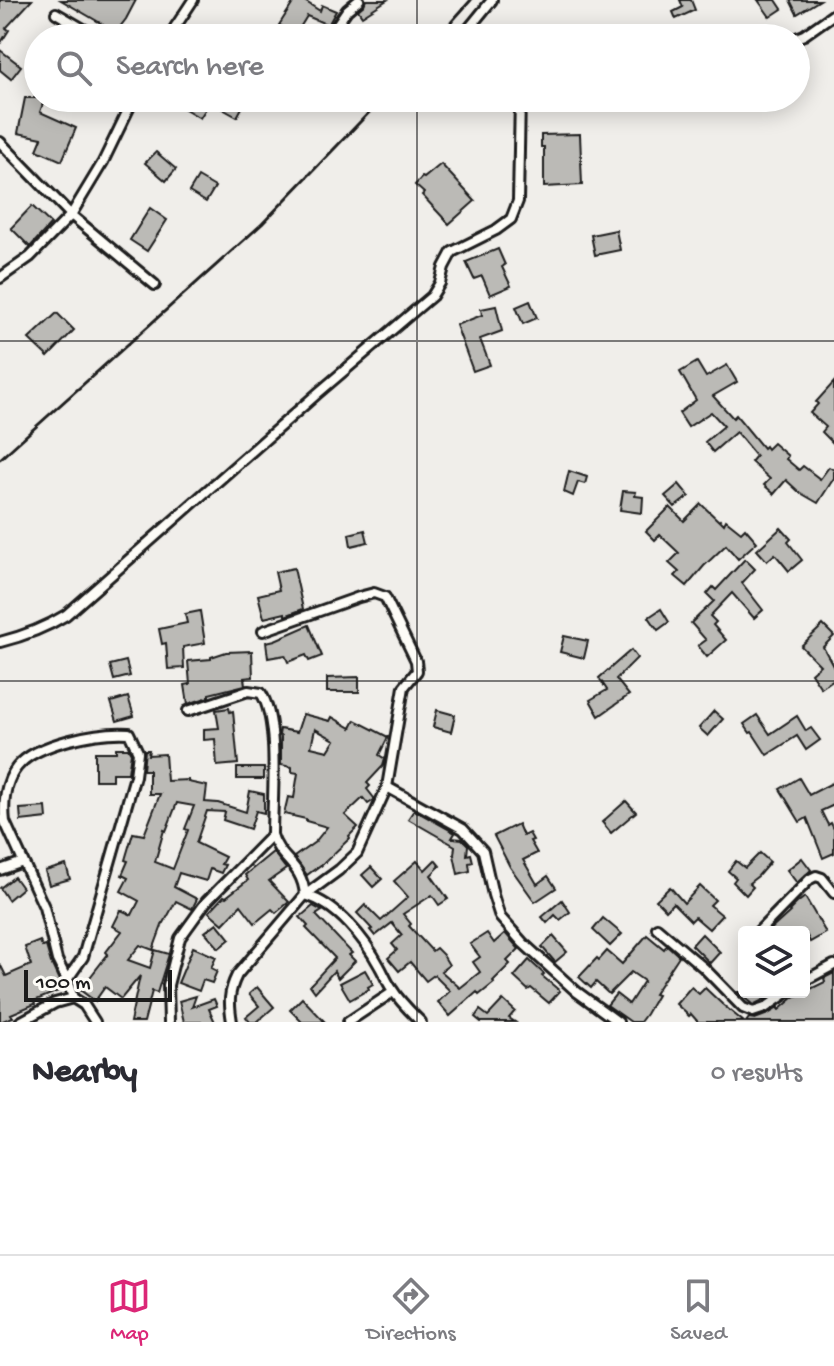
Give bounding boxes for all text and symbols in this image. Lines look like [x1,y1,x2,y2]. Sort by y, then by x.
search box [24,24,810,112]
icon: search [52,46,96,90]
text: Search here [116,51,264,86]
map controls [738,926,810,998]
button: layers [738,926,810,998]
scale bar [24,966,172,1002]
text: 100 m [36,971,91,997]
text: Nearby [32,1054,137,1094]
text: 0 results [711,1059,802,1090]
tab: Map [107,1274,151,1348]
tab: Directions [366,1274,456,1348]
tab: Saved [670,1274,727,1348]

